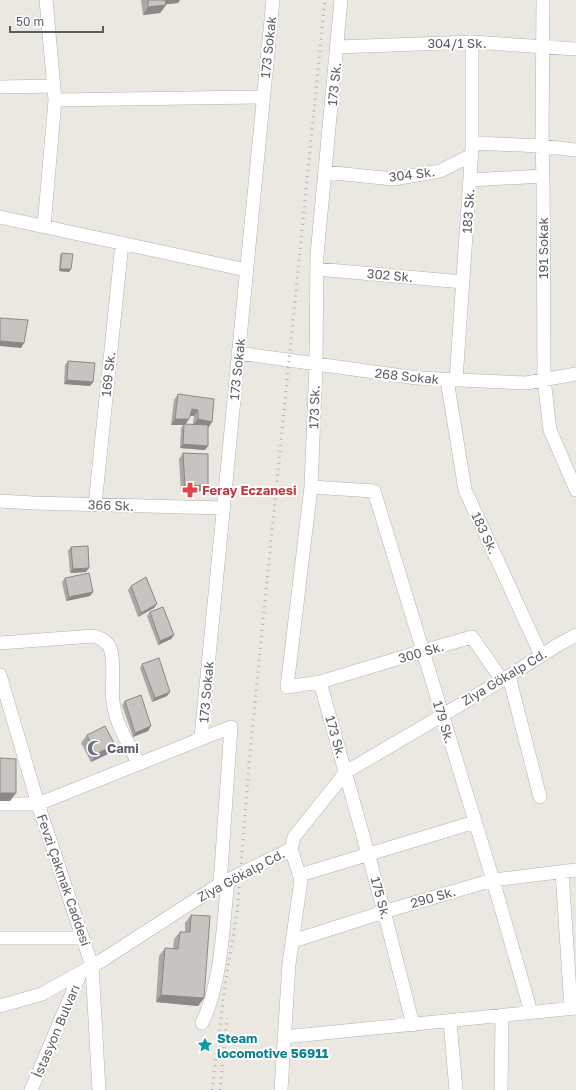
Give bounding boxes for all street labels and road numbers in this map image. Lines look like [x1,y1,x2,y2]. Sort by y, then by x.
street label: 173 Sokak [257,15,279,79]
street label: 304/1 Sk. [427,35,487,51]
street label: 173 Sk. [324,61,344,107]
street label: 304 Sk. [388,163,436,185]
street label: 183 Sk. [458,188,478,234]
street label: 191 Sokak [535,216,551,279]
street label: 302 Sk. [366,265,414,285]
street label: 173 Sokak [226,337,248,401]
street label: 169 Sk. [98,351,118,397]
street label: 268 Sokak [374,365,441,387]
street label: 173 Sk. [305,385,323,429]
street label: 366 Sk. [88,496,134,514]
street label: 183 Sk. [468,509,502,557]
street label: 300 Sk. [396,638,446,666]
street label: Ziya Gökalp Cd. [459,645,549,709]
street label: 173 Sokak [195,660,217,724]
street label: 179 Sk. [430,699,458,745]
street label: 173 Sk. [322,714,350,760]
street label: Fevzi Çakmak Caddesi [34,812,94,948]
street label: Ziya Gökalp Cd. [195,845,287,905]
street label: 175 Sk. [368,875,394,921]
street label: 290 Sk. [408,883,458,911]
street label: İstasyon Bulvarı [29,982,83,1080]

